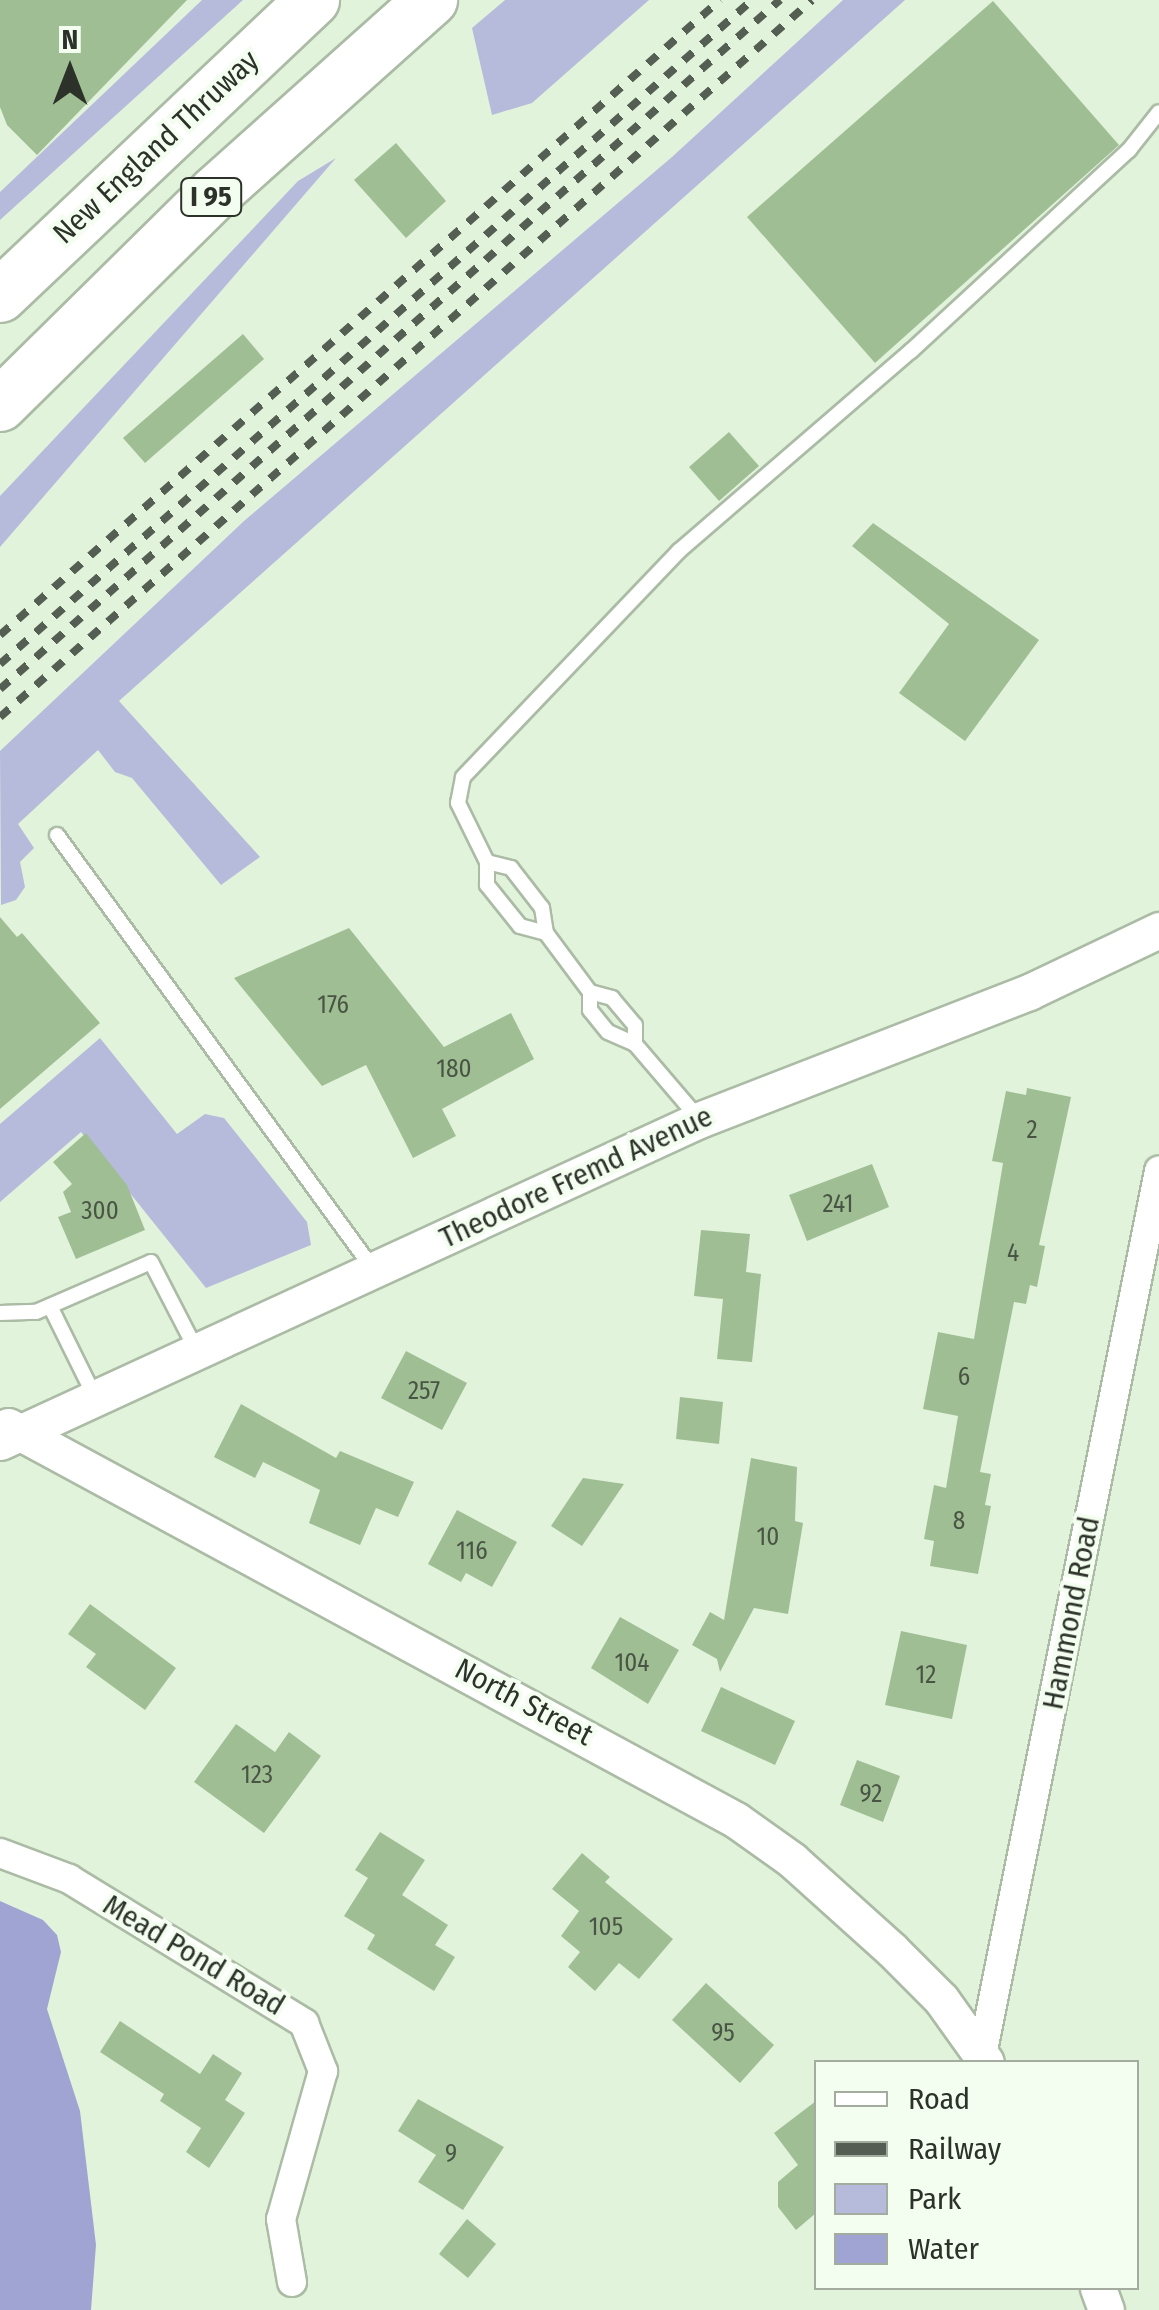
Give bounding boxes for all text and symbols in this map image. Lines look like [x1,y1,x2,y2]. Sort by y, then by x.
north arrow [20,20,120,120]
text: N [62,23,78,56]
street label: New England Thruway [46,43,266,251]
road number: I 95 [178,174,244,220]
house number: 176 [317,990,349,1020]
house number: 180 [436,1054,472,1084]
street label: Theodore Fremd Avenue [434,1098,718,1256]
house number: 2 [1026,1115,1038,1145]
house number: 241 [822,1189,854,1219]
house number: 300 [81,1196,119,1226]
house number: 4 [1007,1238,1019,1268]
house number: 6 [958,1362,970,1392]
house number: 257 [408,1376,440,1406]
house number: 8 [953,1506,965,1536]
street label: Hammond Road [1035,1513,1107,1713]
house number: 10 [757,1522,779,1552]
house number: 116 [456,1536,488,1566]
house number: 104 [615,1648,649,1678]
street label: North Street [449,1651,599,1753]
house number: 12 [916,1660,936,1690]
house number: 123 [241,1760,273,1790]
house number: 92 [860,1779,882,1809]
street label: Mead Pond Road [97,1887,291,2023]
house number: 105 [589,1912,623,1942]
house number: 95 [711,2018,735,2048]
legend [814,2060,1139,2290]
text: Road [908,2081,970,2117]
text: Railway [908,2131,1001,2167]
house number: 9 [445,2139,457,2169]
text: Park [908,2181,961,2217]
text: Water [908,2231,979,2267]

